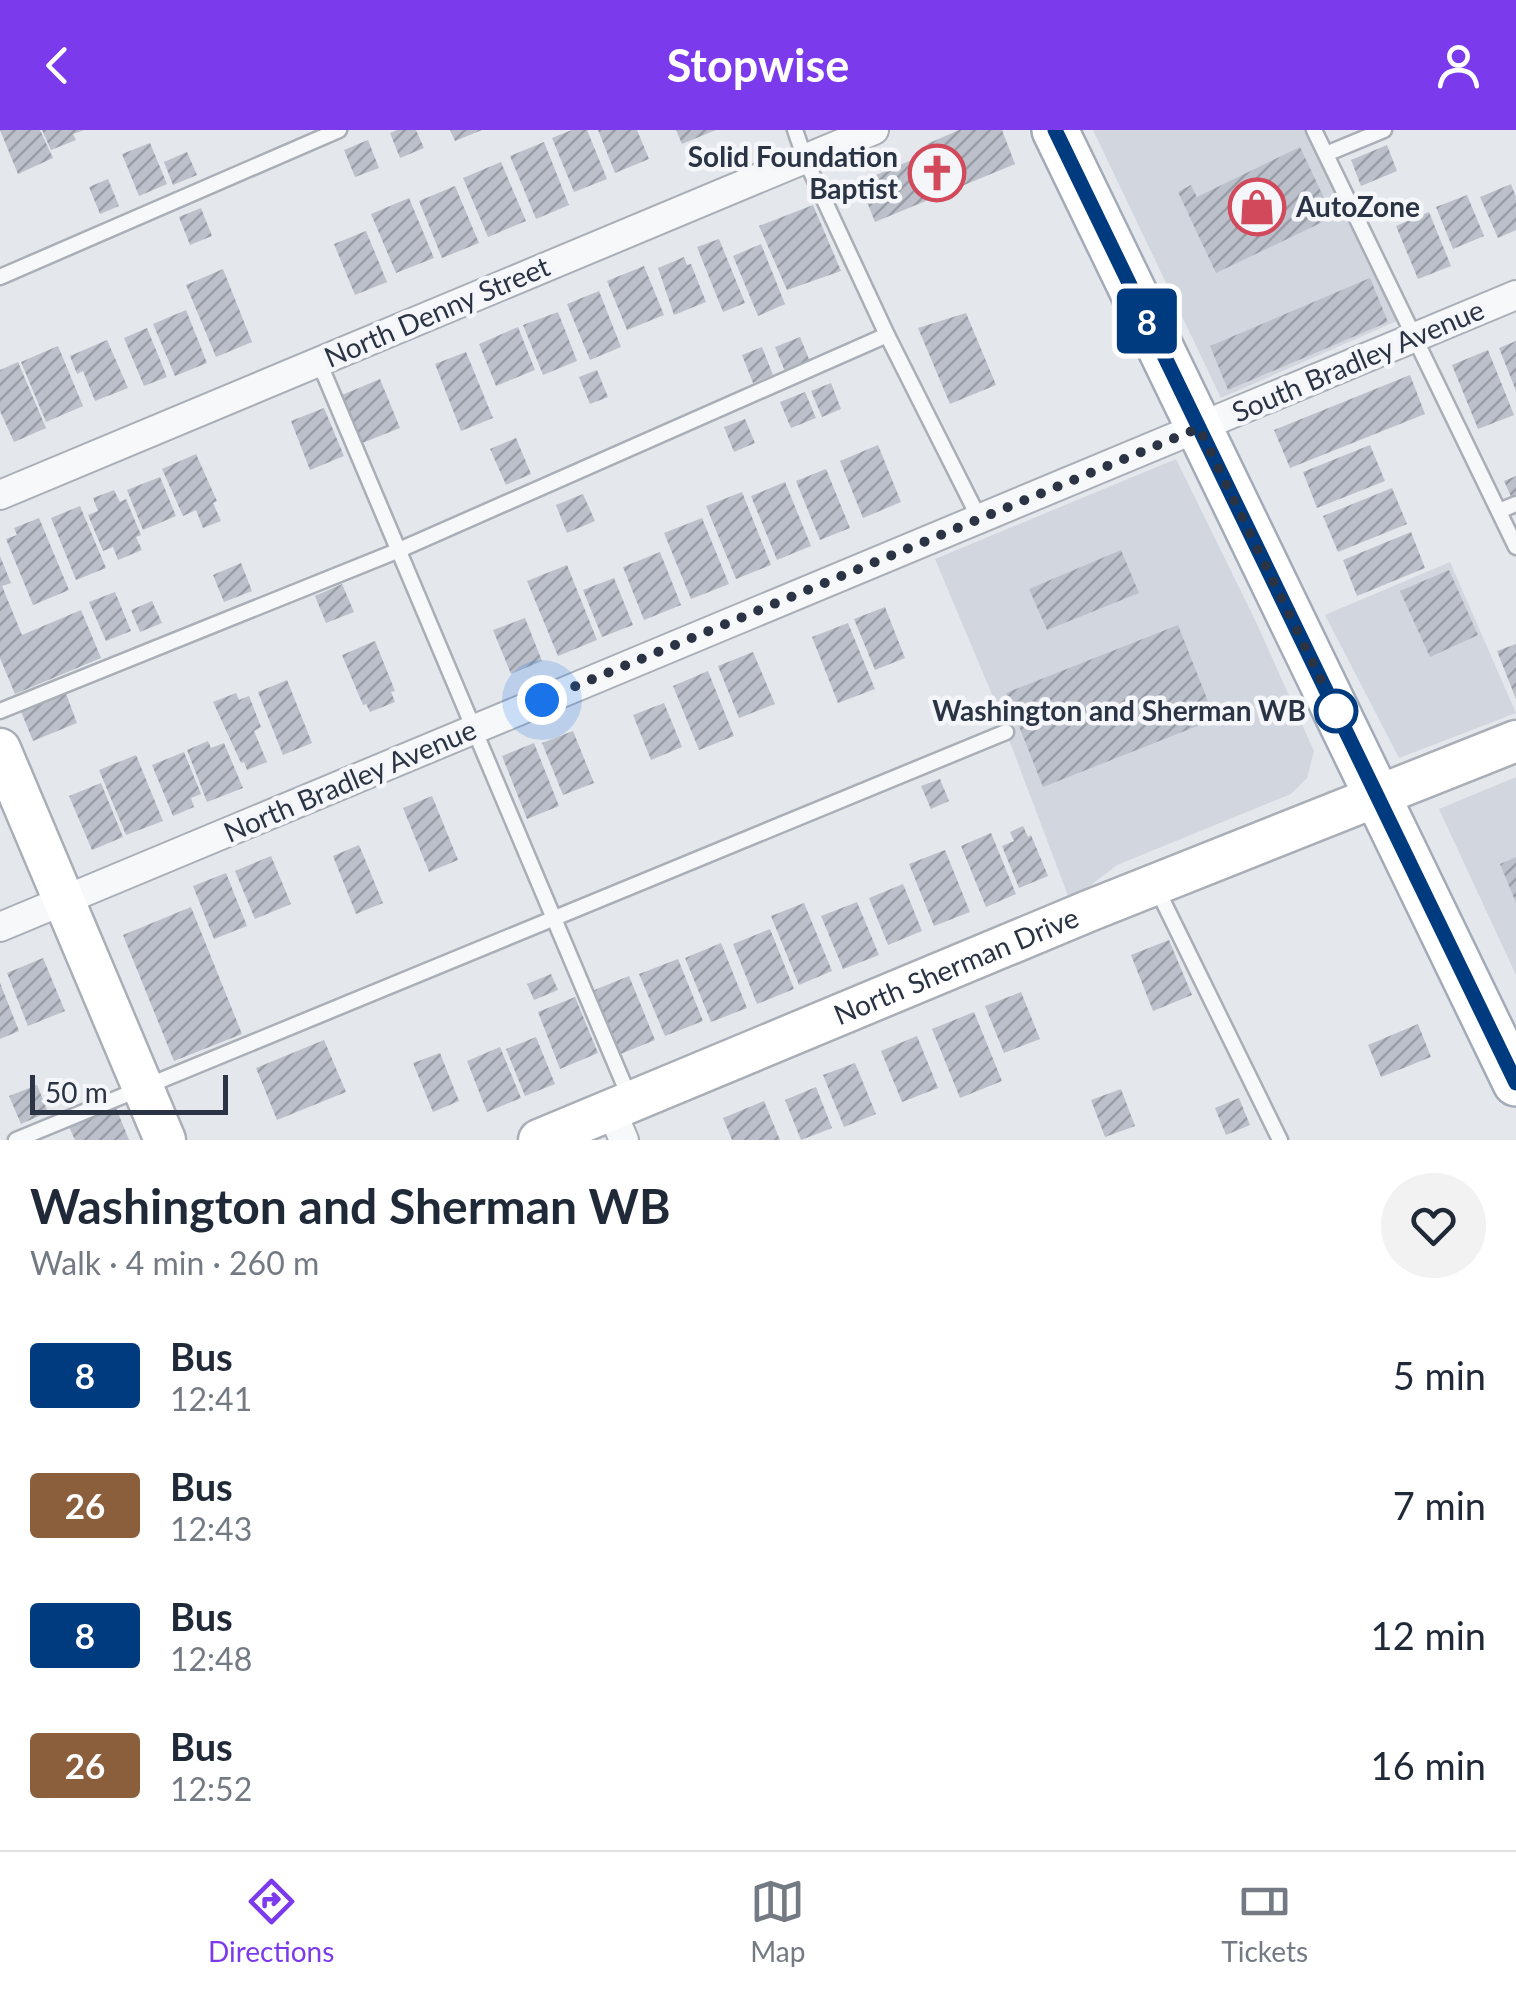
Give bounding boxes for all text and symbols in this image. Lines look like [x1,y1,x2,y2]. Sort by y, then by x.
icon: back [30,38,85,93]
text: Stopwise [667,38,849,92]
icon: person [1431,38,1486,93]
place label: Solid Foundation Baptist [688,139,899,205]
church icon: Solid Foundation Baptist [907,143,967,203]
shop icon: AutoZone [1227,177,1287,237]
place label: AutoZone [1295,189,1420,223]
street label: North Denny Street [319,248,554,374]
line badge: 8 [1114,288,1180,354]
street label: South Bradley Avenue [1226,292,1489,429]
text: 8 [1137,300,1157,342]
your location [517,675,567,725]
marker: Washington and Sherman WB [1315,690,1357,732]
place label: Washington and Sherman WB [932,693,1306,727]
street label: North Bradley Avenue [218,712,481,849]
street label: North Sherman Drive [828,899,1083,1031]
scale bar [30,1070,228,1114]
text: 50 m [45,1075,108,1109]
button: heart [1381,1173,1486,1278]
text: Washington and Sherman WB [30,1177,671,1234]
text: Walk · 4 min · 260 m [30,1243,319,1282]
text: Bus [170,1333,233,1379]
text: 5 min [1393,1352,1486,1398]
text: 8 [75,1354,95,1396]
text: 12:41 [170,1379,252,1418]
text: Bus [170,1463,233,1509]
text: 7 min [1393,1482,1486,1528]
text: 26 [65,1484,105,1526]
text: 12:43 [170,1509,252,1548]
text: Bus [170,1593,233,1639]
text: 12 min [1371,1612,1486,1658]
text: 8 [75,1614,95,1656]
text: 12:48 [170,1639,252,1678]
text: Bus [170,1723,233,1769]
text: 16 min [1371,1742,1486,1788]
text: 26 [65,1744,105,1786]
text: 12:52 [170,1769,252,1808]
tab: Directions [208,1874,334,1968]
tab: Map [750,1874,805,1968]
tab: Tickets [1221,1874,1308,1968]

